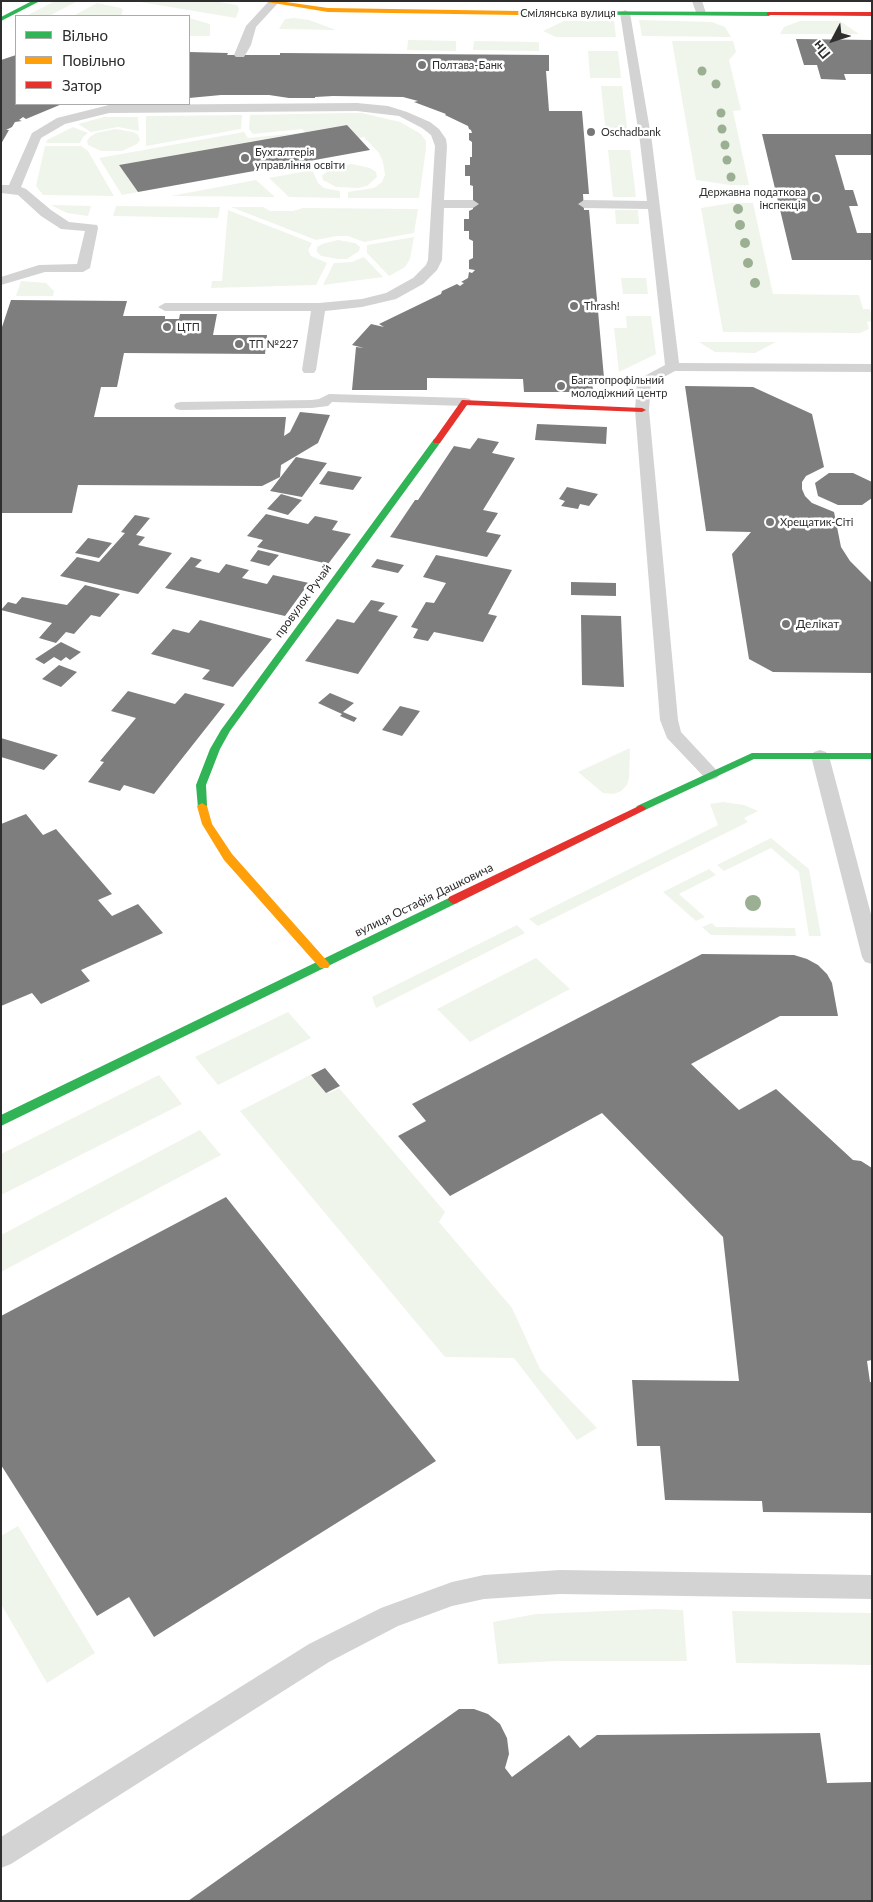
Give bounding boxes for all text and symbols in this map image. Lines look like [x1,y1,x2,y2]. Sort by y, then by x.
street label: Смілянська вулиця [520,6,616,20]
legend [15,15,190,105]
north arrow [808,15,858,65]
text: Вільно [62,26,108,44]
text: Пн [809,37,834,62]
text: Повільно [62,51,125,69]
place label: Полтава-Банк [432,58,503,72]
marker: Полтава-Банк [416,59,428,71]
text: Затор [62,76,102,94]
place label: Oschadbank [601,125,661,139]
marker: Oschadbank [585,126,597,138]
place label: Бухгалтерія управління освіти [255,145,345,171]
marker: Бухгалтерія управління освіти [239,152,251,164]
place label: Державна податкова інспекція [699,185,806,211]
marker: Державна податкова інспекція [810,192,822,204]
place label: Thrash! [584,299,620,313]
marker: Thrash! [568,300,580,312]
place label: ЦТП [177,320,200,334]
marker: ЦТП [161,321,173,333]
place label: ТП №227 [249,337,298,351]
marker: ТП №227 [233,338,245,350]
place label: Багатопрофільний молодіжний центр [571,373,667,399]
marker: Багатопрофільний молодіжний центр [555,380,567,392]
place label: Хрещатик-Сіті [780,515,854,529]
marker: Хрещатик-Сіті [764,516,776,528]
street label: провулок Ручай [272,561,334,641]
place label: Делікат [796,617,839,631]
marker: Делікат [780,618,792,630]
street label: вулиця Остафія Дашковича [352,860,496,940]

